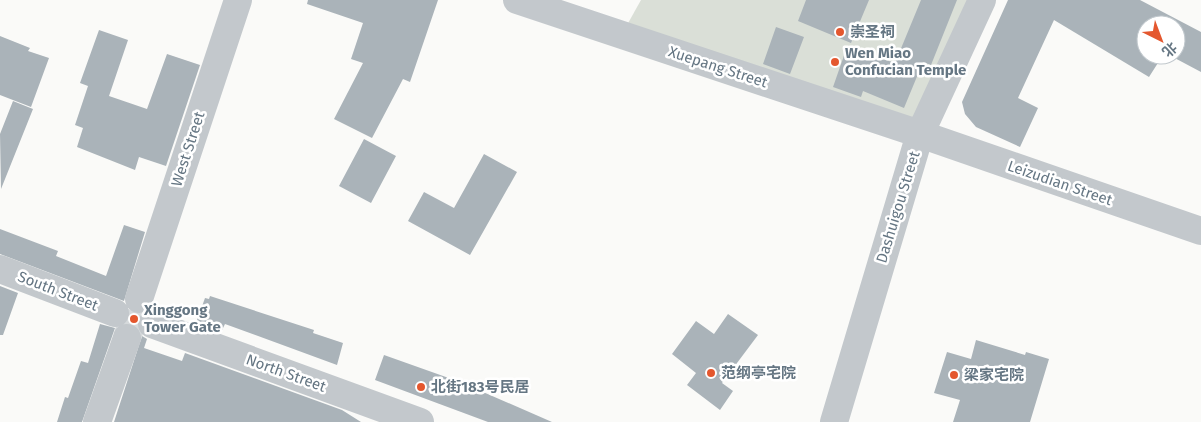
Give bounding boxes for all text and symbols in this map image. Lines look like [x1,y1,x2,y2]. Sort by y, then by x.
north arrow [1136,15,1186,65]
place label: 崇圣祠 [850,23,895,41]
marker: 崇圣祠 [834,26,846,38]
text: 北 [1158,38,1180,60]
street label: Xuepang Street [666,43,770,92]
place label: Wen Miao Confucian Temple [845,44,966,79]
marker: Wen Miao Confucian Temple [829,56,841,68]
street label: West Street [167,109,209,189]
street label: Dashuigou Street [872,148,924,265]
street label: Leizudian Street [1005,157,1115,210]
street label: South Street [15,267,101,315]
place label: Xinggong Tower Gate [143,301,221,336]
marker: Xinggong Tower Gate [128,313,140,325]
street label: North Street [244,350,329,396]
place label: 范纲亭宅院 [721,364,796,382]
place label: 梁家宅院 [964,366,1024,384]
marker: 范纲亭宅院 [705,367,717,379]
marker: 梁家宅院 [948,369,960,381]
place label: 北街183号民居 [431,378,529,396]
marker: 北街183号民居 [415,381,427,393]

